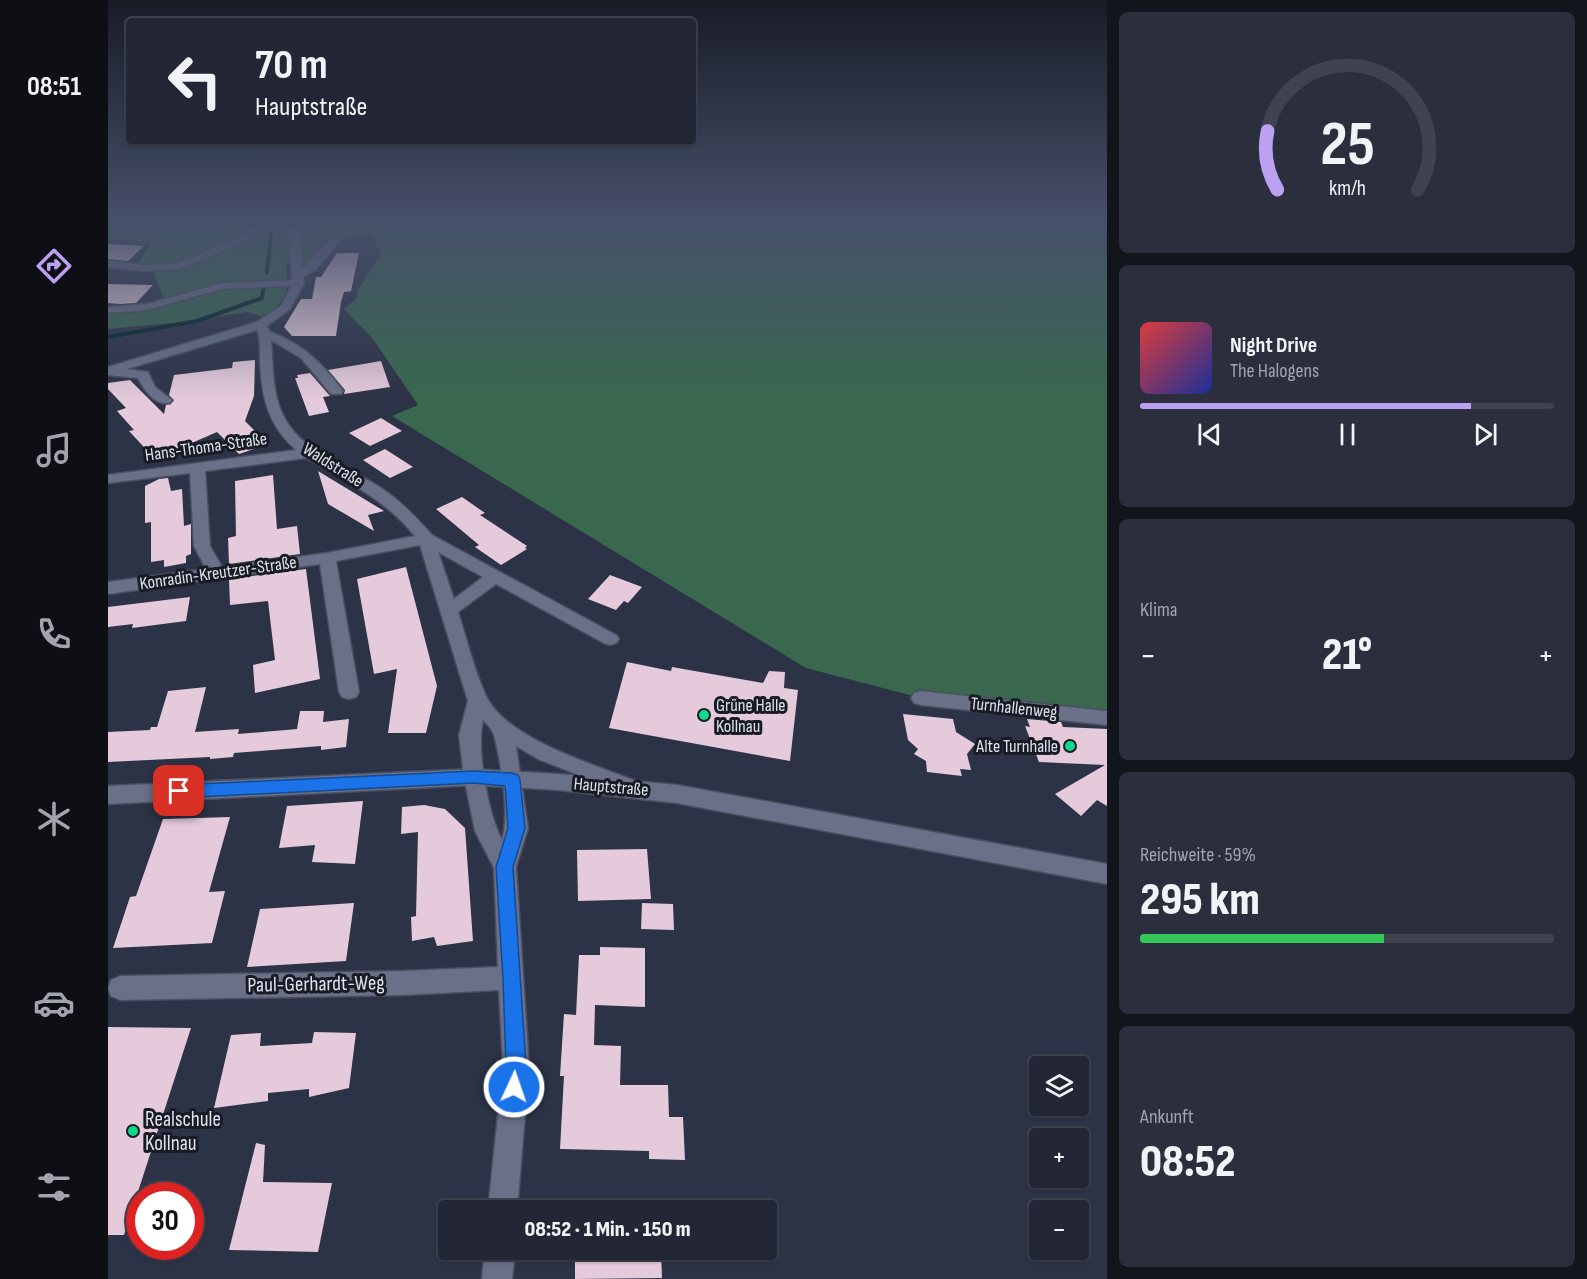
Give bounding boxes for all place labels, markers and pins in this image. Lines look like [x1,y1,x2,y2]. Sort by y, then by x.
place label: Grüne Halle Kollnau [716,695,786,737]
marker: Grüne Halle Kollnau [697,708,711,722]
place label: Alte Turnhalle [975,736,1058,757]
marker: Alte Turnhalle [1063,739,1077,753]
pin [153,765,204,816]
place label: Realschule Kollnau [145,1107,221,1156]
marker: Realschule Kollnau [126,1124,140,1138]

